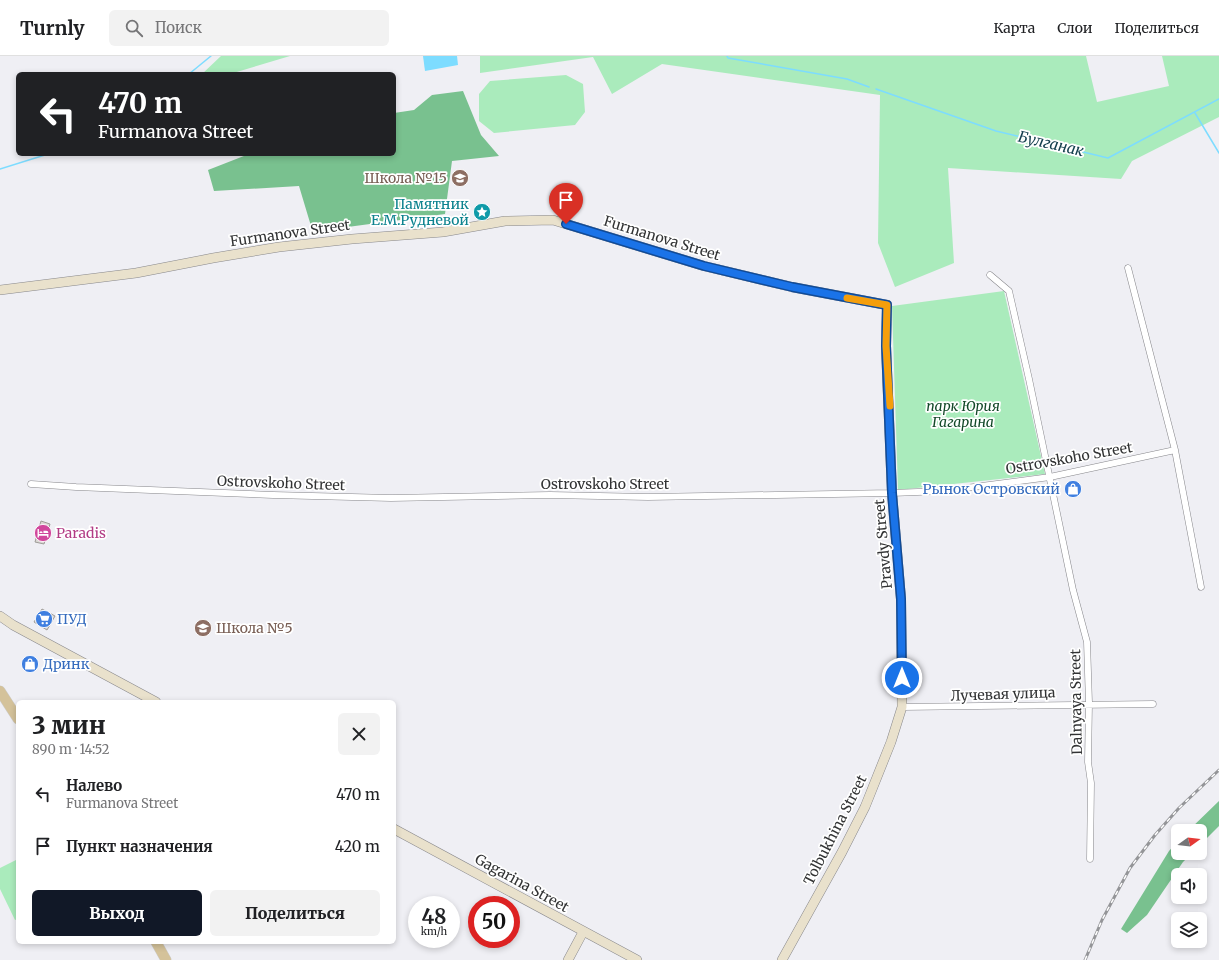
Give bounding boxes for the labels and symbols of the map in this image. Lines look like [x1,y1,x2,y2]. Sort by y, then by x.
water label: Булганак [1016,127,1086,160]
school or university icon: Школа №15 [450,168,470,188]
place label: Школа №15 [364,169,447,187]
pin [549,183,583,224]
place label: Памятник Е.М.Рудневой [371,195,469,229]
place icon: Памятник Е.М.Рудневой [472,202,492,222]
street label: Furmanova Street [602,212,723,264]
street label: Furmanova Street [229,216,352,250]
park label: парк Юрия Гагарина [926,397,1000,431]
street label: Ostrovskoho Street [1004,438,1134,478]
street label: Ostrovskoho Street [216,472,346,494]
street label: Ostrovskoho Street [541,475,670,493]
shop icon: Рынок Островский [1063,479,1083,499]
place label: Рынок Островский [923,480,1060,498]
street label: Pravdy Street [870,498,896,590]
hotel icon: Paradis [33,523,53,543]
place label: Paradis [56,524,106,542]
supermarket icon: ПУД [34,609,54,629]
place label: ПУД [57,610,87,628]
school or university icon: Школа №5 [193,618,213,638]
place label: Школа №5 [216,619,293,637]
street label: Dalnyaya Street [1066,648,1086,755]
shop icon: Дринк [20,654,40,674]
place label: Дринк [43,655,90,673]
position arrow [881,657,923,699]
street label: Лучевая улица [950,683,1056,705]
street label: Tolbukhina Street [799,771,871,888]
north arrow [1171,824,1207,860]
street label: Gagarina Street [472,850,573,916]
speed limit sign: 50 [468,896,520,948]

